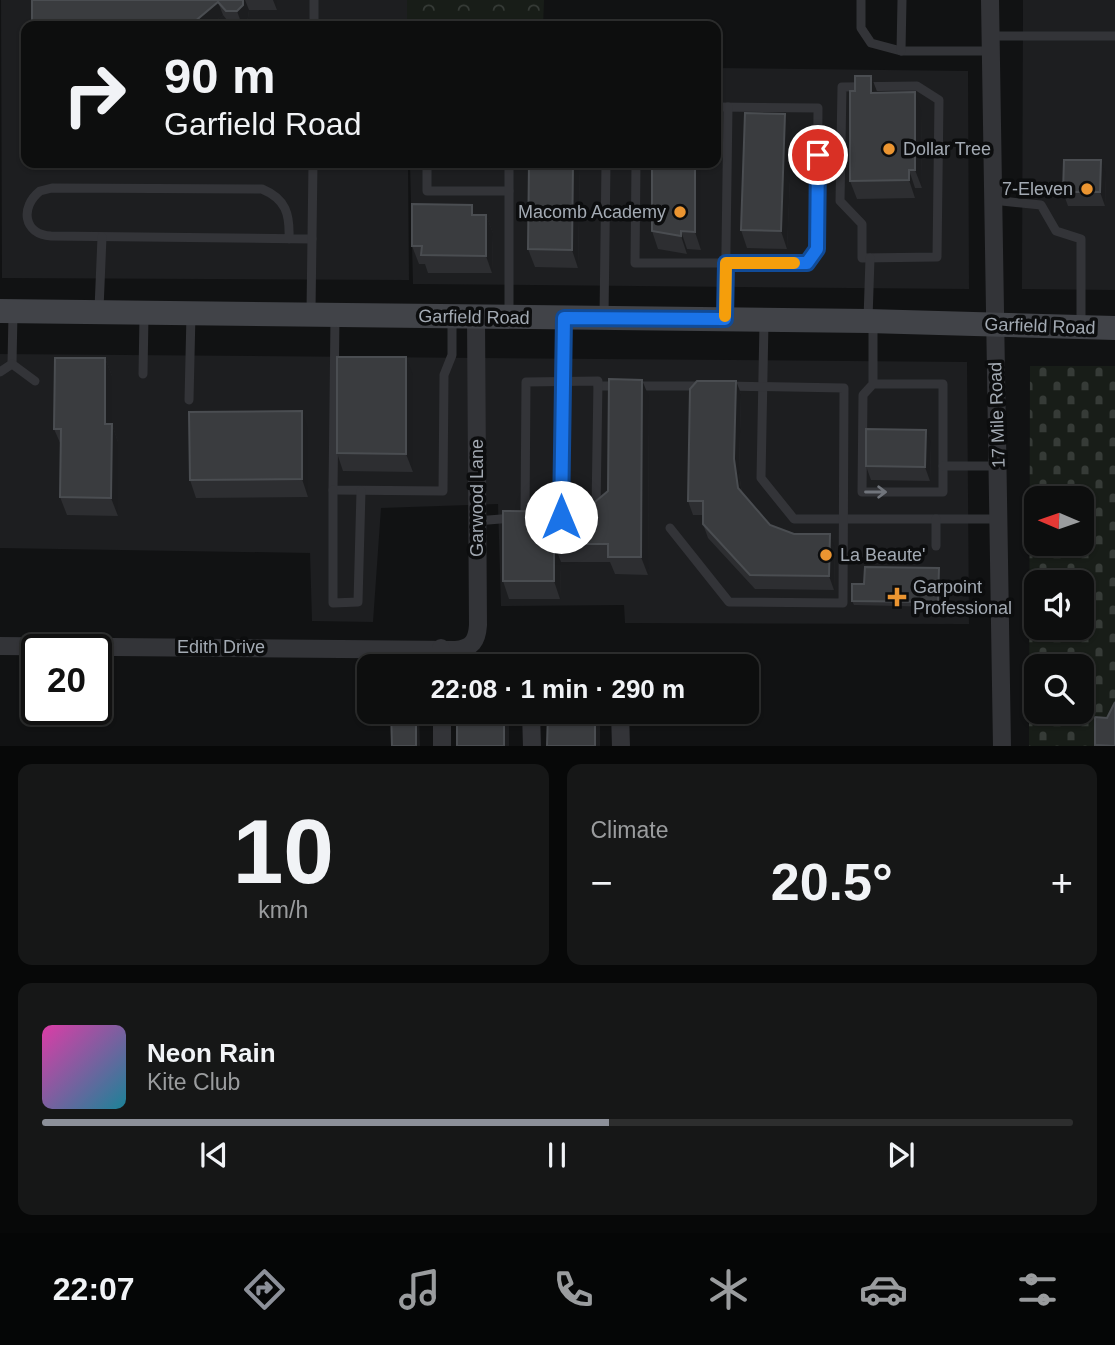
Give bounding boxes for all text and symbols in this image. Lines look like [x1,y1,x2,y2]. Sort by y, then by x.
icon: right [49,49,140,140]
text: 90 m [164,49,276,103]
text: Garfield Road [164,106,361,142]
pin [788,125,848,185]
icon: arrive [799,136,837,174]
place label: Dollar Tree [903,139,991,159]
marker: Dollar Tree [881,141,897,157]
place label: 7-Eleven [1002,179,1073,199]
marker: 7-Eleven [1079,181,1095,197]
place label: Macomb Academy [518,202,666,222]
marker: Macomb Academy [672,204,688,220]
street label: Garfield Road [418,306,530,328]
street label: Garfield Road [984,314,1096,338]
street label: 17 Mile Road [985,362,1009,468]
street label: Garwood Lane [467,439,487,557]
position arrow [524,480,598,554]
one-way arrow [864,485,887,499]
north arrow [1024,486,1094,556]
map controls [1024,486,1094,724]
place label: La Beaute' [840,545,926,565]
marker: La Beaute' [818,547,834,563]
button: sound [1024,570,1094,640]
place label: Garpoint Professional [913,577,1012,618]
marker: Garpoint Professional [887,587,907,607]
speed limit sign: 20 [21,634,112,725]
street label: Edith Drive [177,637,265,657]
button: search [1024,654,1094,724]
text: 22:08 · 1 min · 290 m [431,674,685,704]
text: 10 [233,801,334,902]
text: Climate [591,817,668,843]
text: 20.5° [771,853,893,911]
text: − [591,862,613,904]
text: + [1051,862,1073,904]
text: km/h [258,897,308,923]
text: Neon Rain [147,1038,276,1068]
text: Kite Club [147,1069,240,1095]
icon: previous [195,1136,233,1174]
icon: pause [538,1136,576,1174]
icon: next [882,1136,920,1174]
icon: directions [240,1265,289,1314]
icon: music [395,1265,444,1314]
icon: phone [549,1265,598,1314]
icon: climate [704,1265,753,1314]
icon: car [859,1265,908,1314]
icon: filters [1013,1265,1062,1314]
text: 22:07 [53,1271,135,1307]

